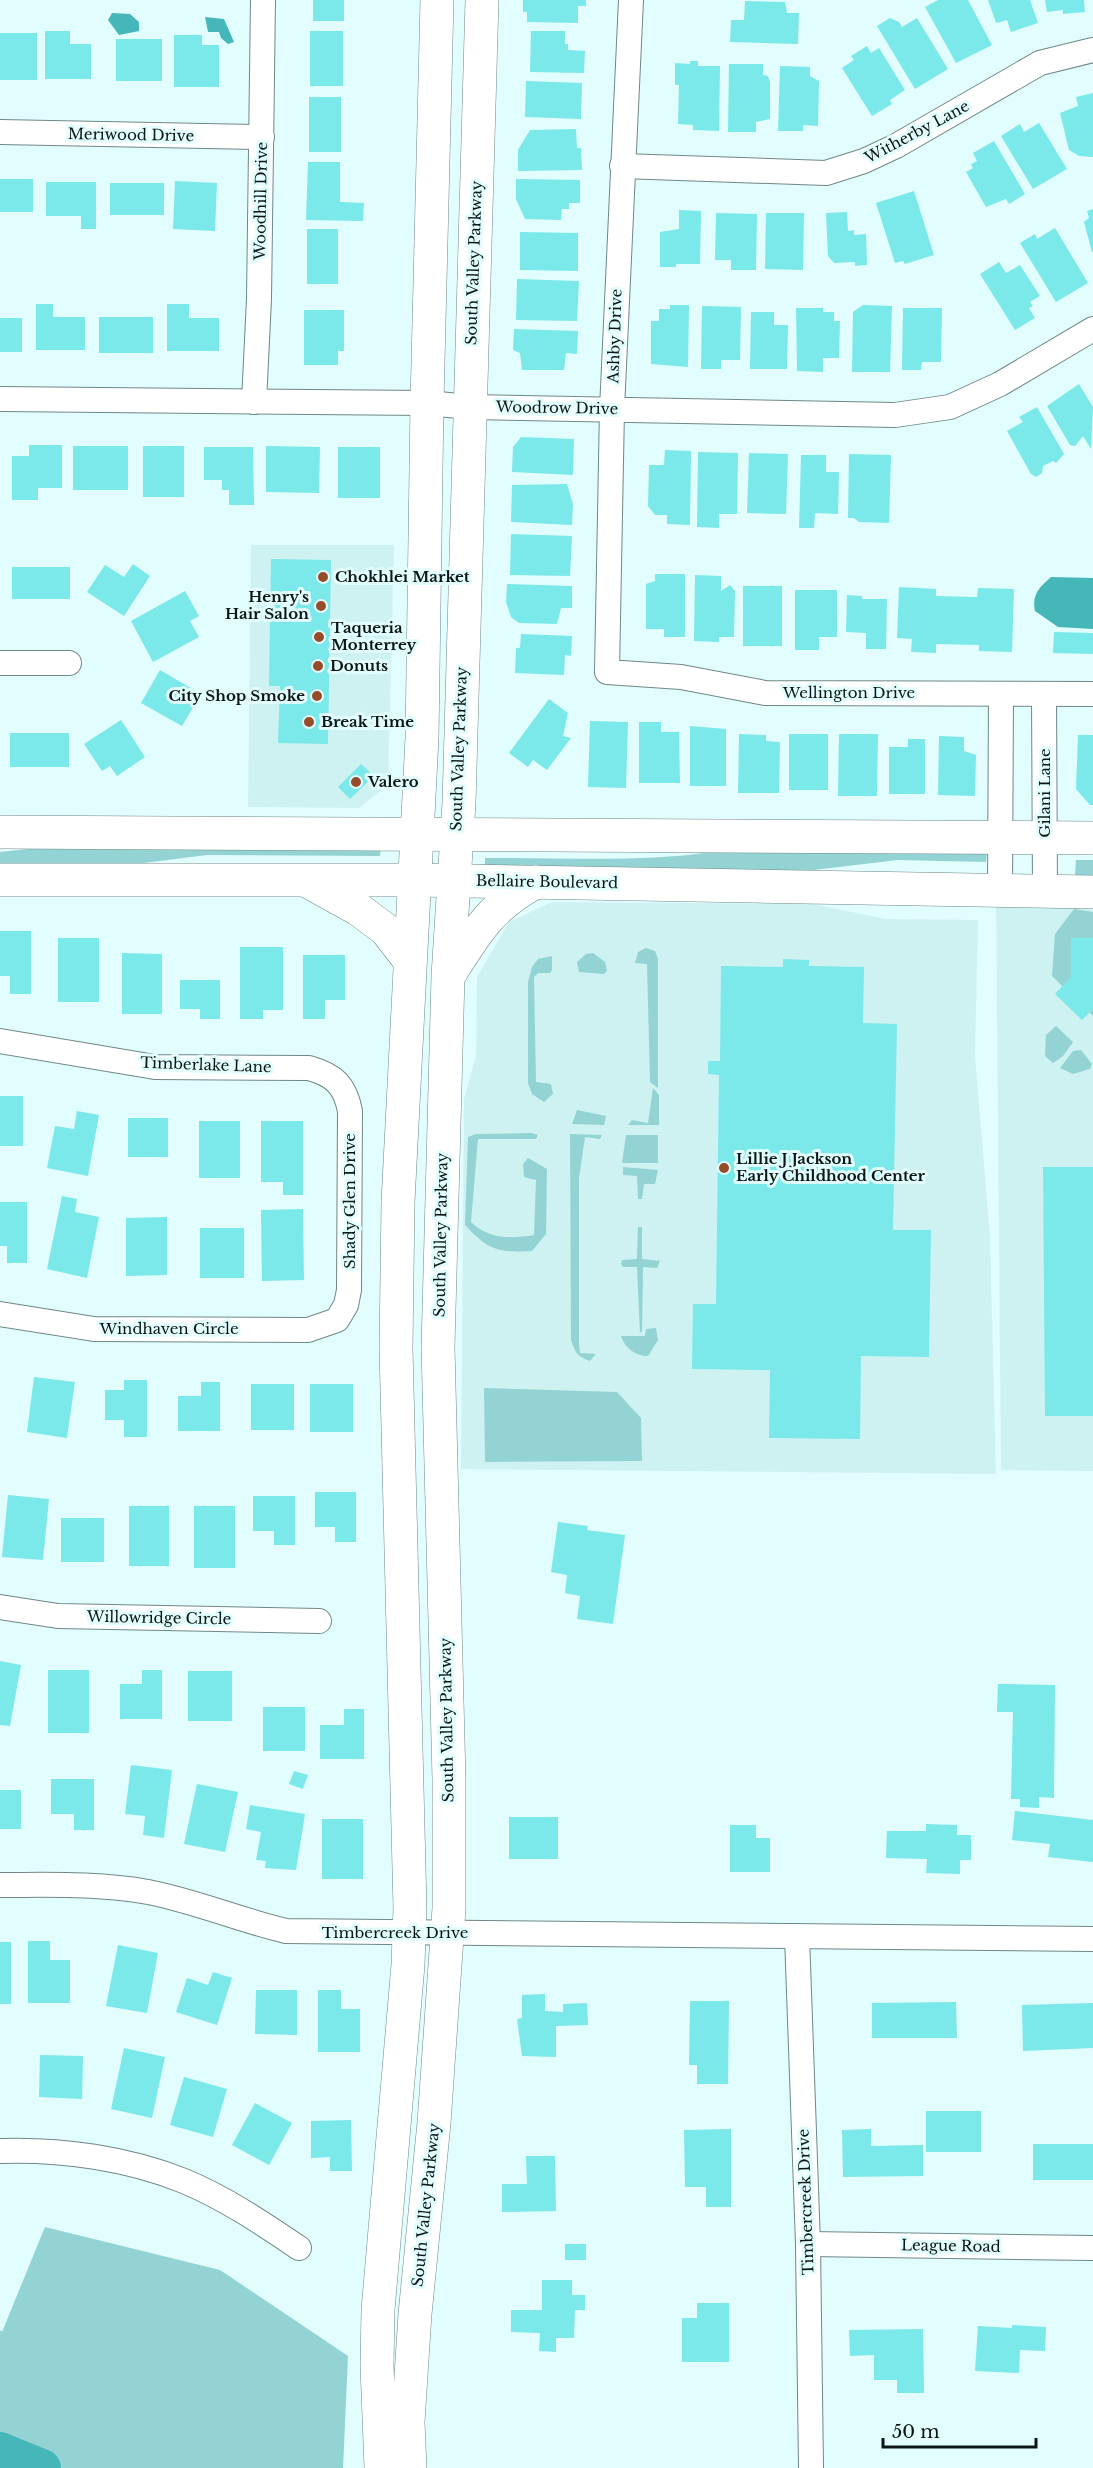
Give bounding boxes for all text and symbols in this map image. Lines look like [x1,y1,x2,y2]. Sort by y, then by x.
street label: Witherby Lane [860,96,972,168]
street label: Meriwood Drive [68,124,194,145]
street label: Woodhill Drive [250,142,271,261]
street label: South Valley Parkway [461,180,486,346]
street label: Ashby Drive [603,288,626,385]
street label: Woodrow Drive [495,397,618,418]
place label: Chokhlei Market [335,567,470,586]
marker: Chokhlei Market [316,570,330,584]
place label: Henry's Hair Salon [225,587,309,623]
marker: Henry's Hair Salon [314,599,328,613]
place label: Taqueria Monterrey [331,618,417,654]
marker: Taqueria Monterrey [312,630,326,644]
place label: Donuts [330,656,388,675]
marker: Donuts [311,659,325,673]
street label: South Valley Parkway [446,666,471,832]
street label: Wellington Drive [782,683,915,702]
place label: City Shop Smoke [169,686,305,705]
marker: City Shop Smoke [310,689,324,703]
place label: Break Time [321,712,414,731]
marker: Break Time [302,715,316,729]
street label: Gilani Lane [1035,748,1054,838]
place label: Valero [367,772,419,791]
marker: Valero [349,775,363,789]
street label: Bellaire Boulevard [476,871,618,892]
street label: Timberlake Lane [140,1053,272,1076]
street label: Shady Glen Drive [340,1133,359,1269]
place label: Lillie J Jackson Early Childhood Center [736,1149,926,1185]
street label: South Valley Parkway [430,1152,451,1317]
marker: Lillie J Jackson Early Childhood Center [717,1161,731,1175]
street label: Windhaven Circle [98,1319,239,1338]
street label: Willowridge Circle [86,1607,231,1628]
street label: South Valley Parkway [436,1637,457,1802]
street label: Timbercreek Drive [322,1923,468,1942]
street label: South Valley Parkway [407,2122,444,2288]
street label: Timbercreek Drive [793,2128,818,2276]
street label: League Road [901,2235,1001,2256]
scale bar [883,2411,1036,2449]
text: 50 m [892,2421,940,2443]

